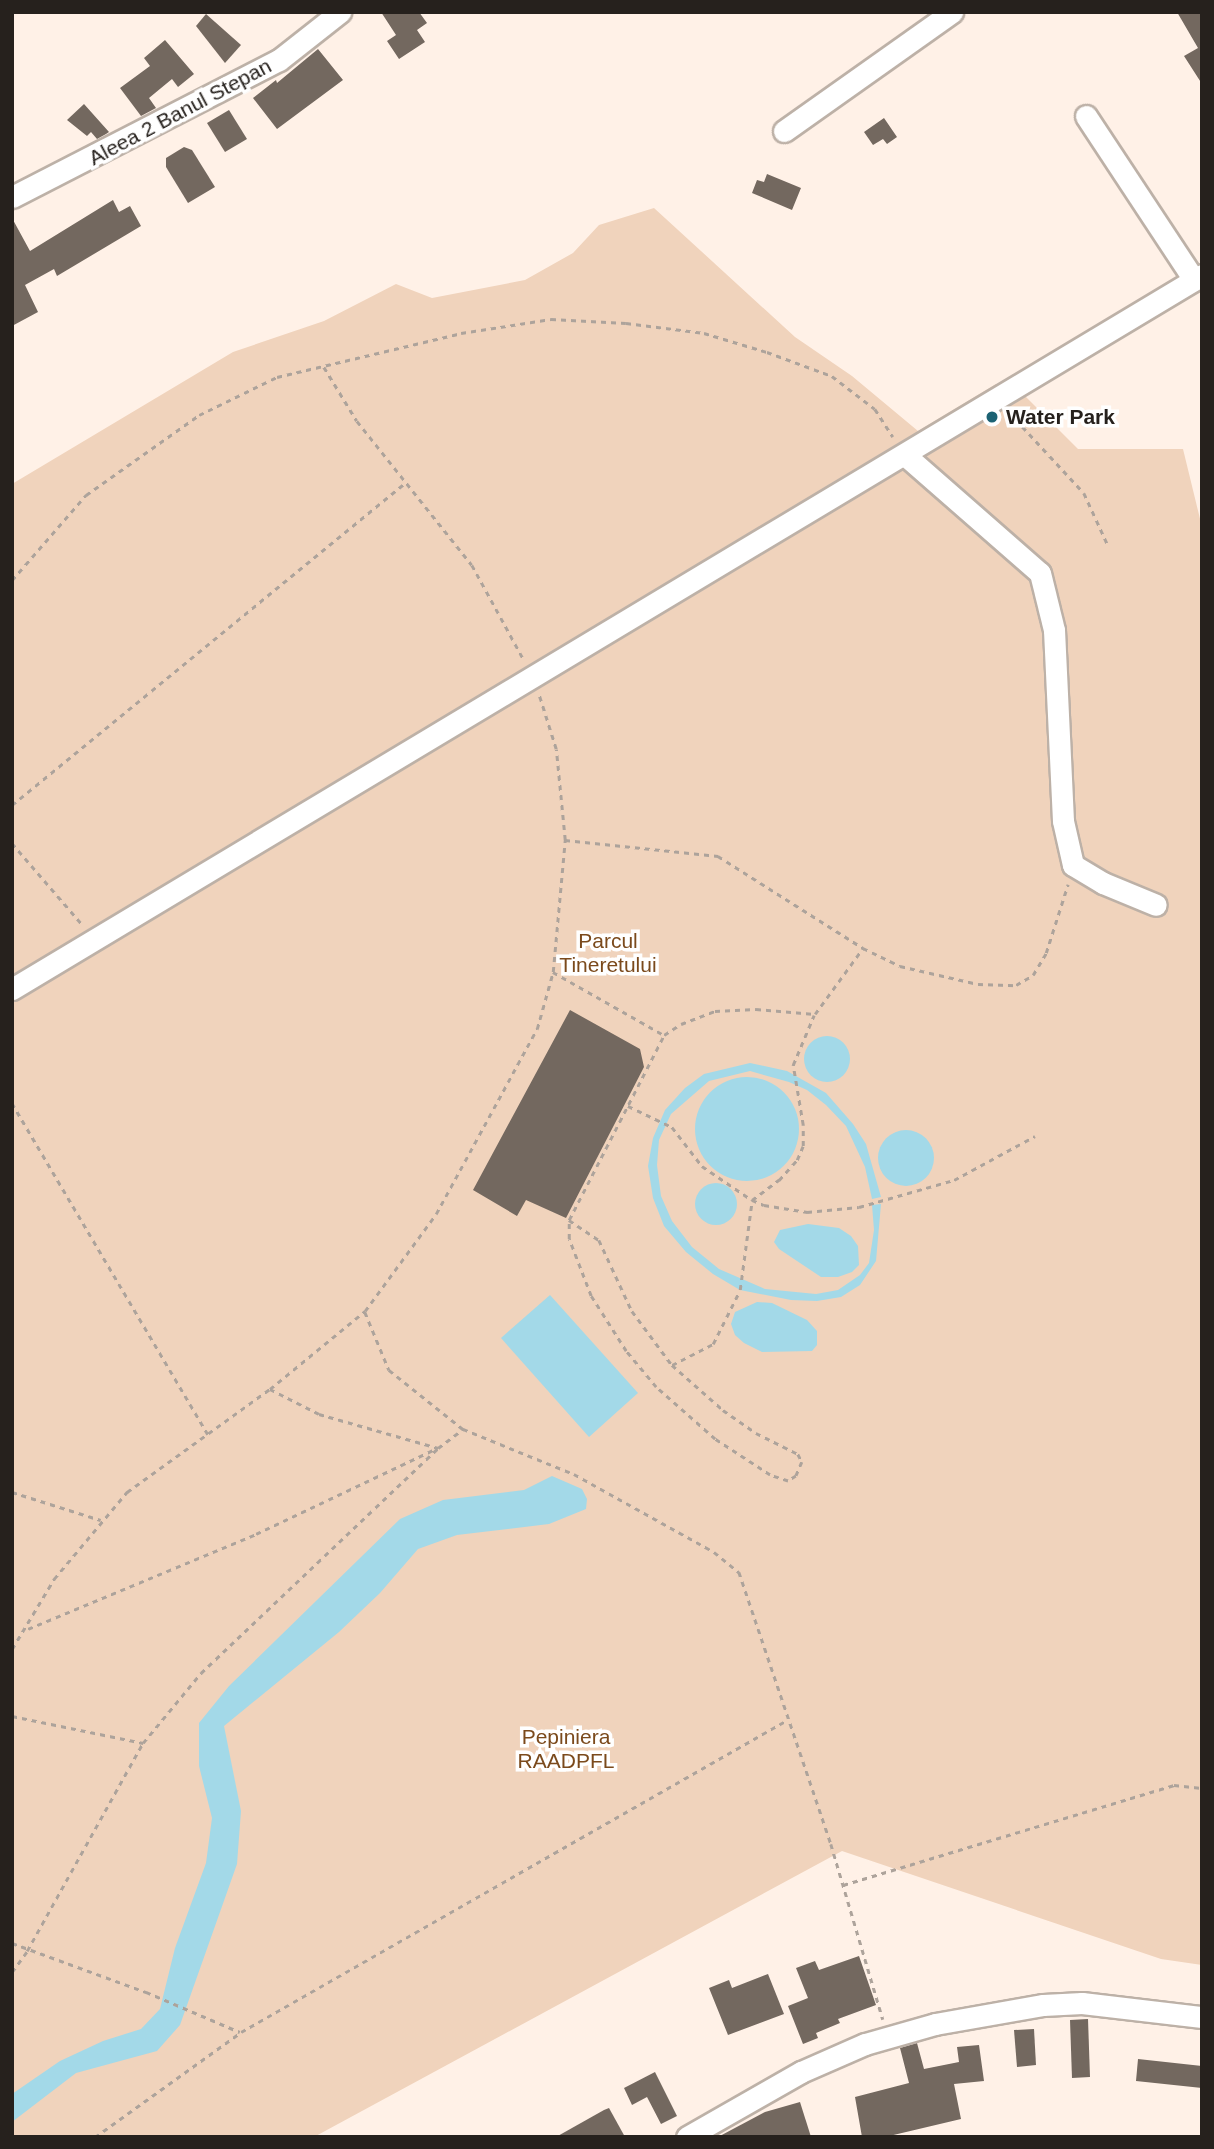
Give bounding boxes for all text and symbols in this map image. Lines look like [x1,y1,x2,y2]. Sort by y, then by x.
street label: Aleea 2 Banul Stepan [84,53,276,171]
place label: Water Park [1006,404,1115,430]
marker: Water Park [984,409,1000,425]
park label: Parcul Tineretului [559,928,657,978]
park label: Pepiniera RAADPFL [518,1724,614,1774]

